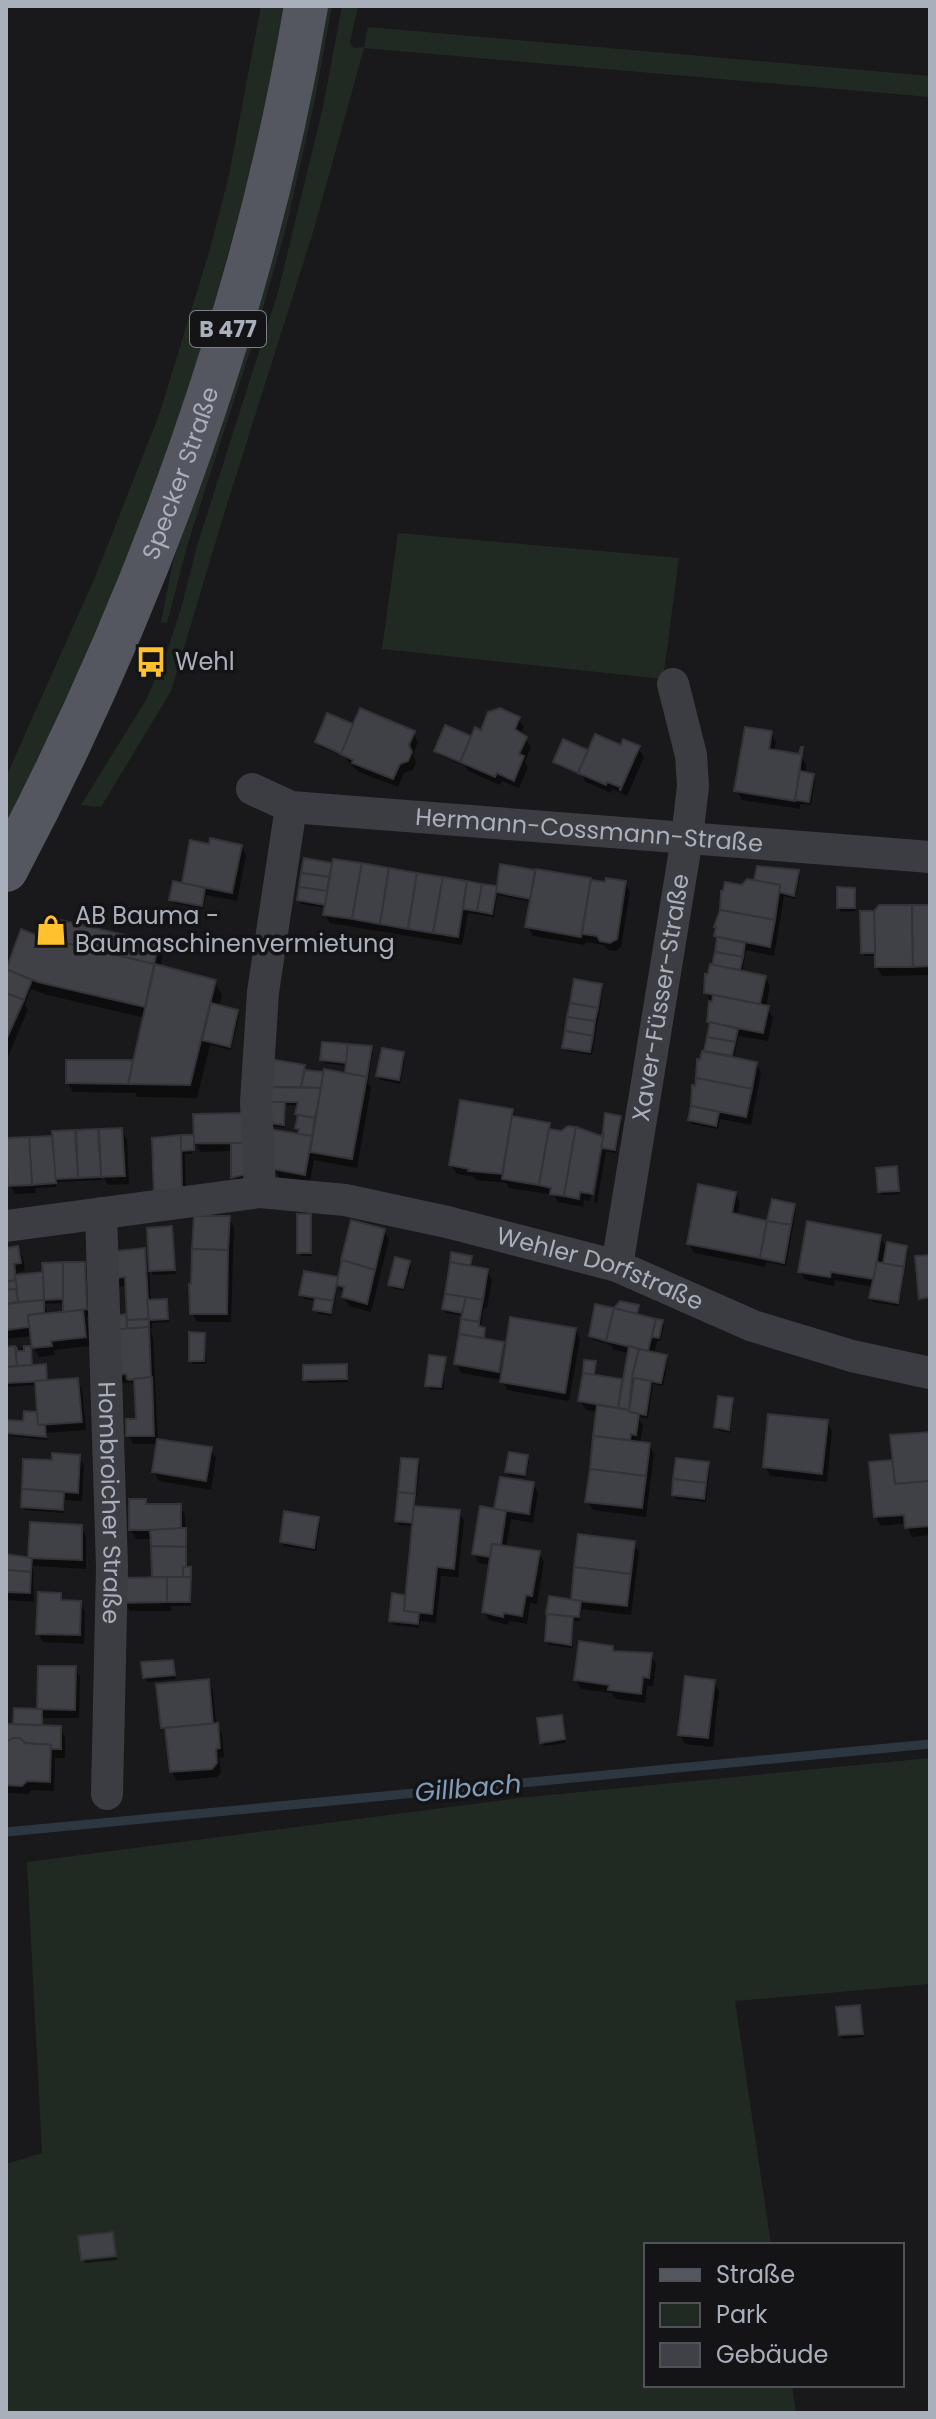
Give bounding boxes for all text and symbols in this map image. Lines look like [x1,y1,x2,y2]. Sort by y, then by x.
road number: B 477 [190,311,266,347]
street label: Specker Straße [134,382,226,564]
bus stop icon: Wehl [134,645,168,679]
place label: Wehl [175,645,235,678]
street label: Hermann-Cossmann-Straße [414,800,764,860]
street label: Xaver-Füsser-Straße [624,871,697,1124]
place label: AB Bauma - Baumaschinenvermietung [75,899,395,960]
shop icon: AB Bauma - Baumaschinenvermietung [34,913,68,947]
street label: Wehler Dorfstraße [493,1218,709,1318]
street label: Hombroicher Straße [90,1381,129,1625]
water label: Gillbach [413,1765,523,1811]
legend [644,2243,904,2387]
text: Straße [716,2258,795,2291]
text: Park [716,2298,768,2331]
text: Gebäude [716,2338,828,2371]

